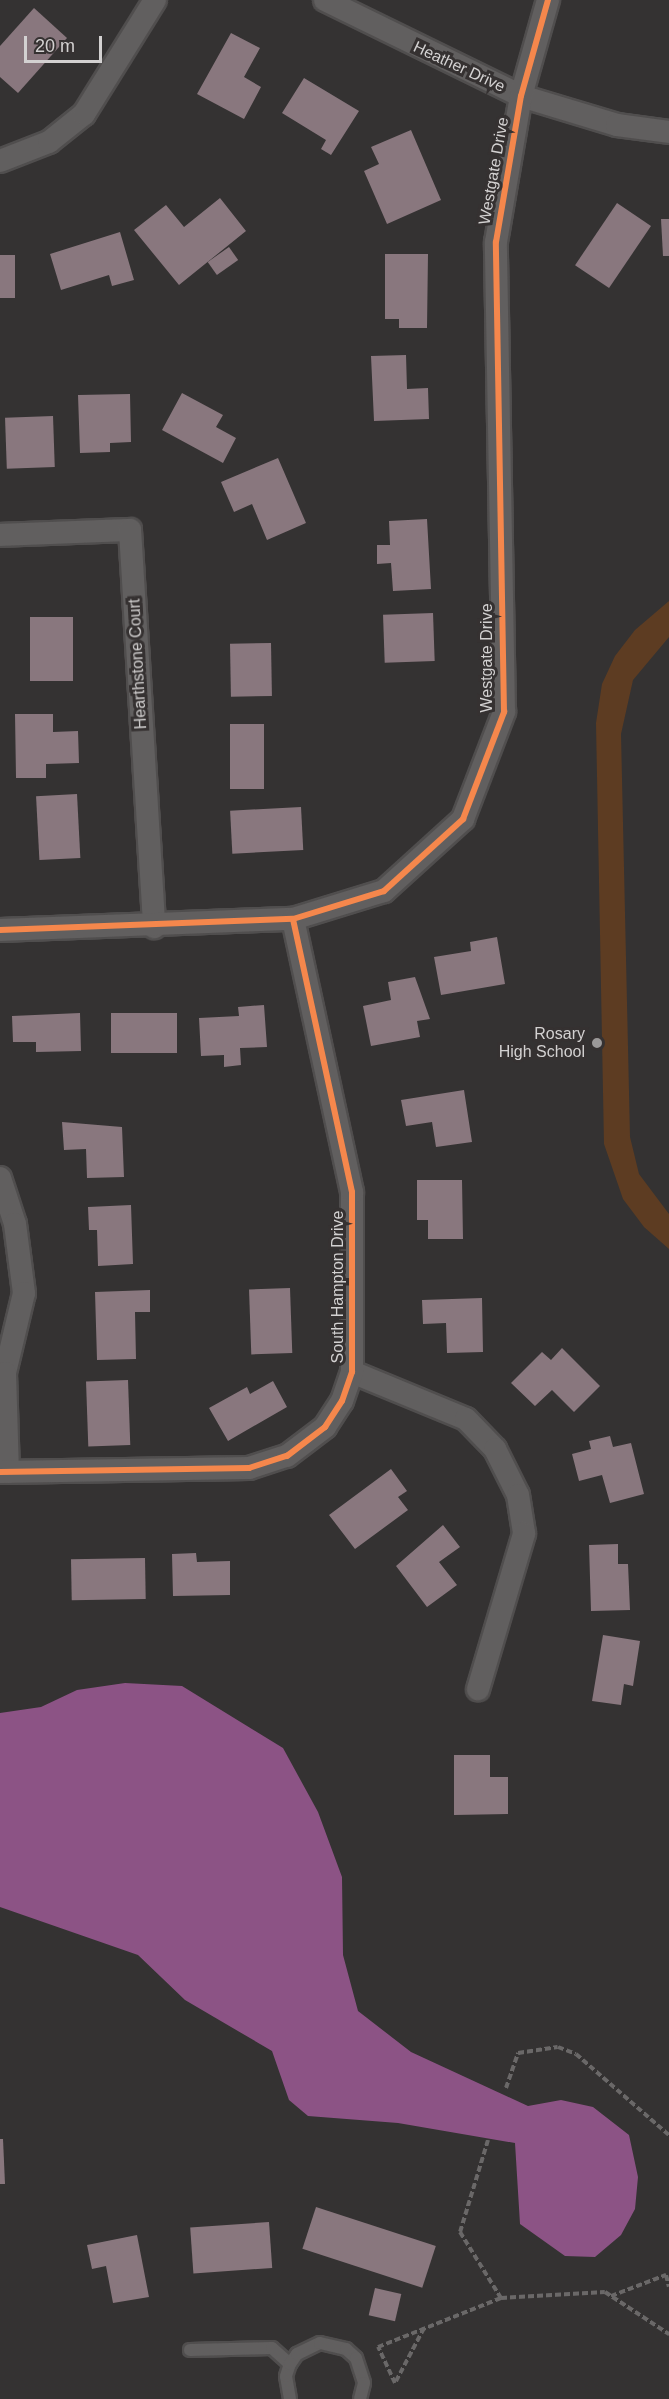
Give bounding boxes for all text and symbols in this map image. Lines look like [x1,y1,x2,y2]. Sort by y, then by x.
scale bar [27,24,105,62]
text: 20 m [35,36,75,56]
street label: Heather Drive [410,37,508,97]
street label: Westgate Drive [475,116,513,226]
street label: Hearthstone Court [125,598,151,730]
street label: Westgate Drive [477,603,497,713]
place label: Rosary High School [499,1024,585,1062]
marker: Rosary High School [590,1036,604,1050]
street label: South Hampton Drive [328,1211,348,1363]

